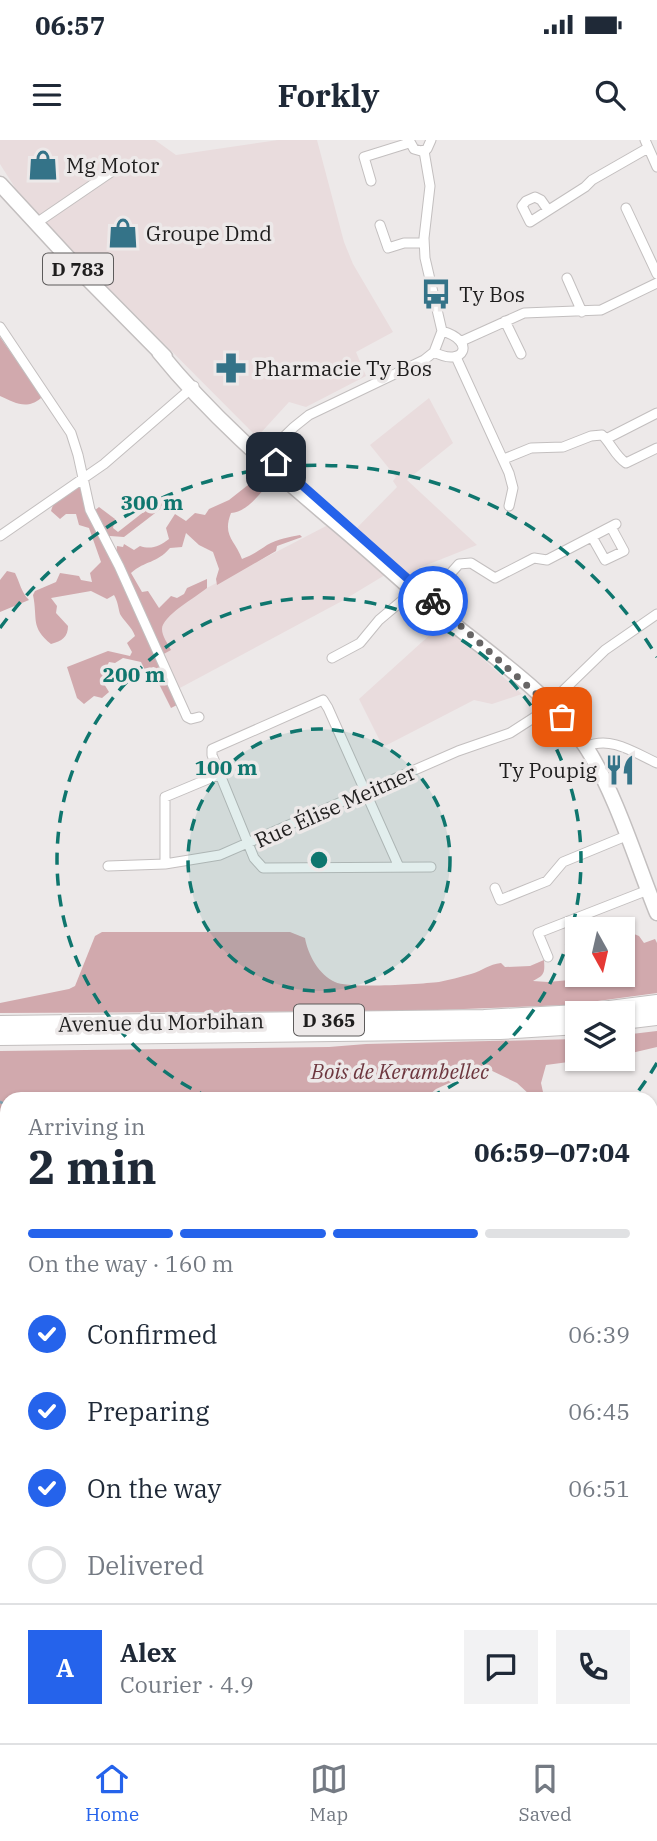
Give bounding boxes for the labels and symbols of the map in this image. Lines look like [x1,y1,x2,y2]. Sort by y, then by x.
shop icon: Mg Motor [26,148,60,182]
place label: Mg Motor [66,151,160,179]
shop icon: Groupe Dmd [106,216,140,250]
place label: Groupe Dmd [146,219,272,247]
road number: D 783 [43,253,113,284]
bus stop icon: Ty Bos [419,277,453,311]
place label: Ty Bos [459,280,525,308]
pharmacy icon: Pharmacie Ty Bos [214,351,248,385]
place label: Pharmacie Ty Bos [254,354,432,382]
pin [246,432,306,492]
text: 300 m [120,488,184,516]
courier [398,566,468,636]
text: 200 m [102,660,166,688]
pin [532,687,592,747]
text: 100 m [194,753,258,781]
restaurant icon: Ty Poupig [603,753,637,787]
place label: Ty Poupig [499,756,598,784]
street label: Rue Élise Meitner [250,758,421,854]
centre of rings [307,848,331,872]
north arrow [565,917,635,987]
road number: D 365 [294,1004,364,1035]
street label: Avenue du Morbihan [58,1006,264,1038]
park label: Bois de Kerambellec [310,1057,489,1085]

